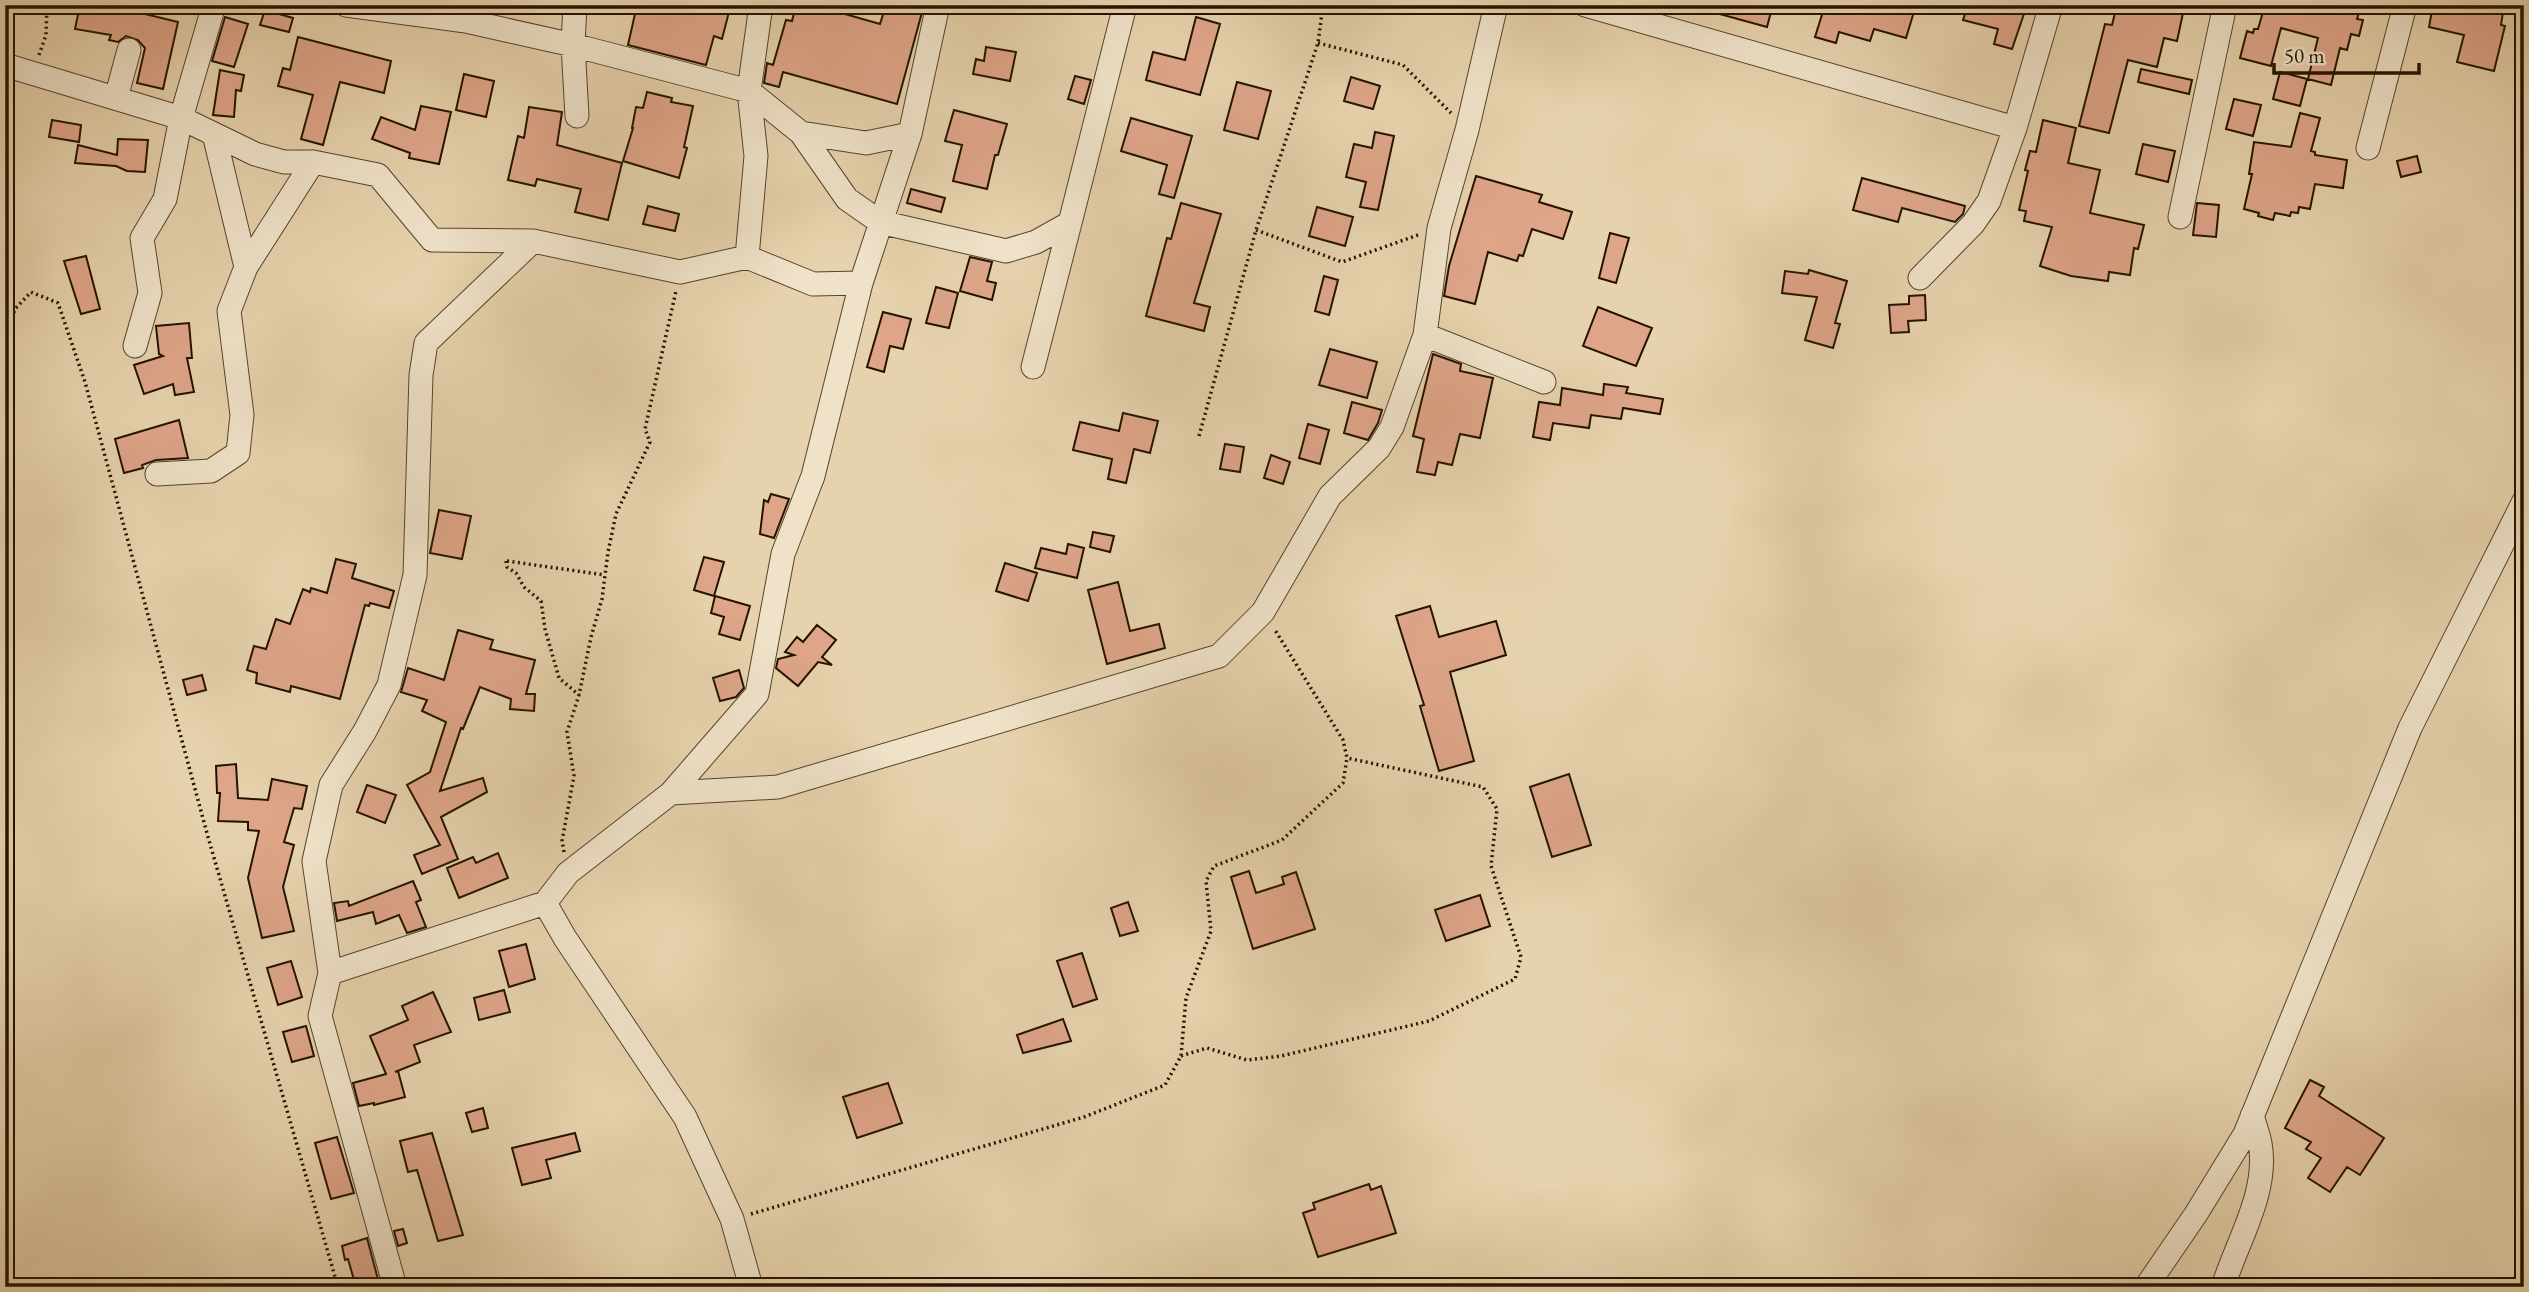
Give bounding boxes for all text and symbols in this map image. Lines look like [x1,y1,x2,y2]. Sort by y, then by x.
scale bar [2274,32,2419,76]
text: 50 m [2284,42,2325,69]

